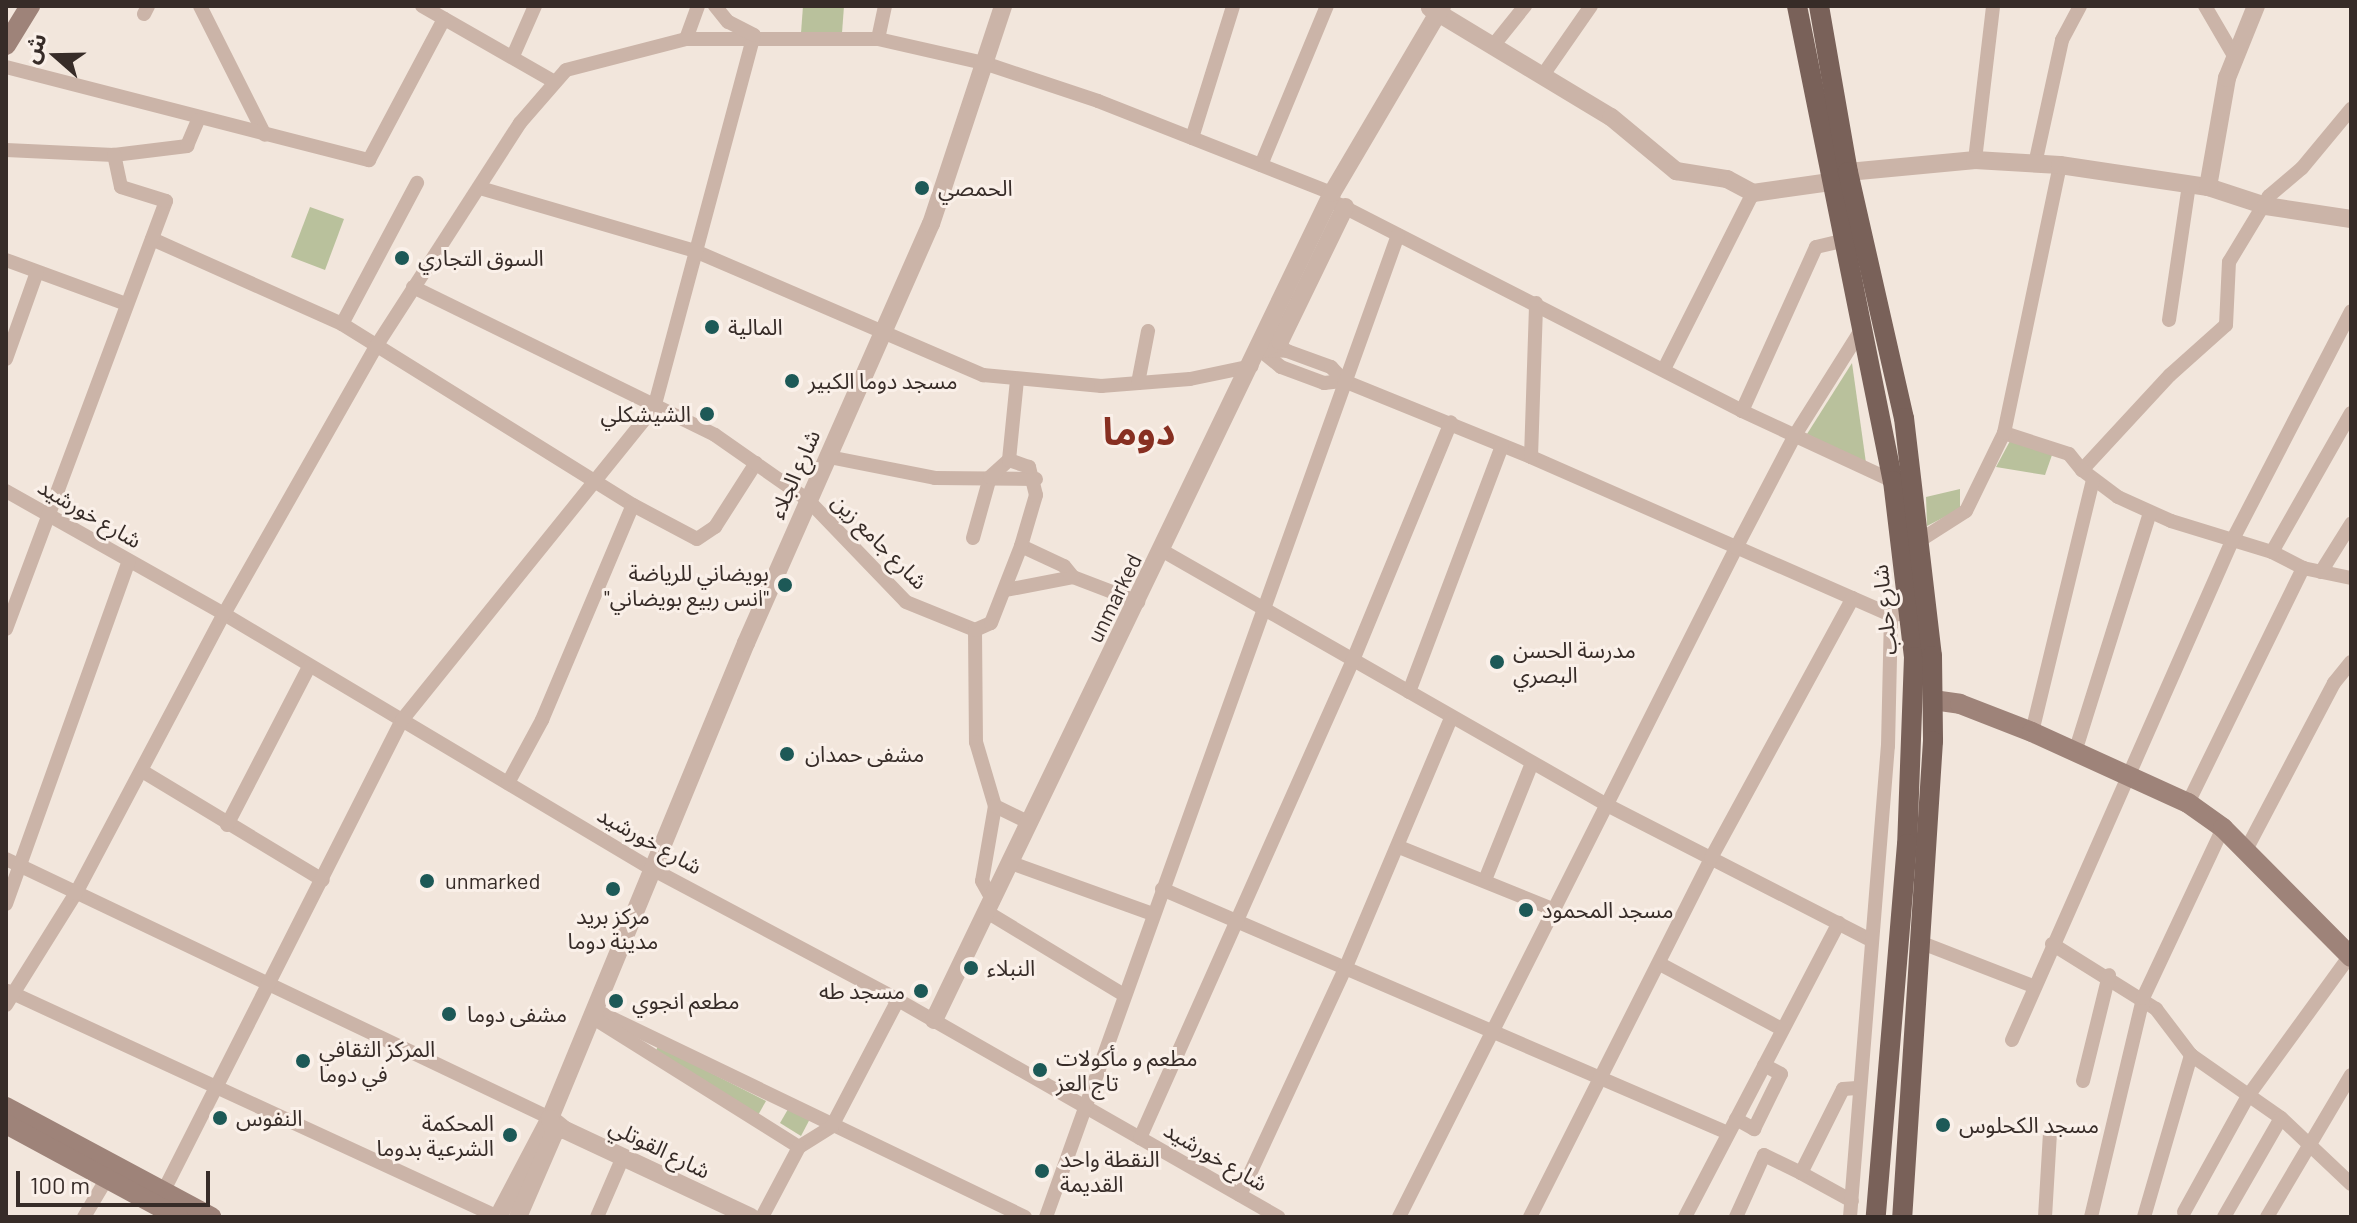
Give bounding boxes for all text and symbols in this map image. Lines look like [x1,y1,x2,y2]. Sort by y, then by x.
north arrow [16,16,96,96]
text: ش [16,29,51,66]
place label: الحمصي [938,175,1013,201]
marker: الحمصي [913,179,931,197]
place label: السوق التجاري [418,245,544,271]
marker: السوق التجاري [393,249,411,267]
place label: المالية [728,314,783,340]
marker: المالية [703,318,721,336]
place label: مسجد دوما الكبير [808,368,958,394]
marker: مسجد دوما الكبير [783,372,801,390]
place label: الشيشكلي [600,401,691,427]
marker: الشيشكلي [698,405,716,423]
district label: دوما [1103,408,1175,454]
street label: شارع الجلاء [763,425,825,523]
street label: شارع خورشيد [34,473,146,553]
street label: شارع جامع زين [827,488,933,594]
street label: unmarked [1081,549,1147,647]
place label: بويضاني للرياضة "انس ربيع بويضاني" [604,559,769,610]
street label: شارع حلب [1866,563,1902,657]
marker: بويضاني للرياضة "انس ربيع بويضاني" [776,576,794,594]
place label: مدرسة الحسن البصري [1513,636,1636,688]
marker: مدرسة الحسن البصري [1488,653,1506,671]
place label: مشفى حمدان [805,741,924,767]
marker: مشفى حمدان [776,743,798,765]
street label: شارع خورشيد [593,801,707,879]
place label: unmarked [445,868,540,894]
marker: unmarked [416,870,438,892]
marker: مركز بريد مدينة دوما [604,880,622,898]
place label: مسجد المحمود [1542,897,1674,923]
marker: مسجد المحمود [1517,901,1535,919]
place label: مركز بريد مدينة دوما [568,902,658,954]
place label: النبلاء [987,955,1035,981]
marker: النبلاء [962,959,980,977]
place label: مسجد طه [819,978,905,1004]
marker: مسجد طه [912,982,930,1000]
place label: مطعم انجوي [632,988,740,1014]
marker: مطعم انجوي [607,992,625,1010]
place label: مشفى دوما [467,1001,567,1027]
marker: مشفى دوما [438,1003,460,1025]
place label: المركز الثقافي في دوما [319,1035,435,1086]
place label: مطعم و مأكولات تاج العز [1056,1044,1198,1096]
marker: المركز الثقافي في دوما [294,1052,312,1070]
marker: مطعم و مأكولات تاج العز [1031,1061,1049,1079]
place label: النفوس [236,1105,302,1131]
marker: النفوس [211,1109,229,1127]
place label: المحكمة الشرعية بدوما [376,1109,494,1160]
street label: شارع القوتلي [605,1112,715,1184]
place label: مسجد الكحلوس [1959,1112,2099,1138]
street label: شارع خورشيد [1160,1116,1272,1196]
marker: مسجد الكحلوس [1934,1116,1952,1134]
marker: المحكمة الشرعية بدوما [501,1126,519,1144]
place label: النقطة واحد القديمة [1060,1145,1160,1196]
scale bar [20,1155,214,1205]
marker: النقطة واحد القديمة [1031,1160,1053,1182]
text: 100 m [30,1170,90,1199]

